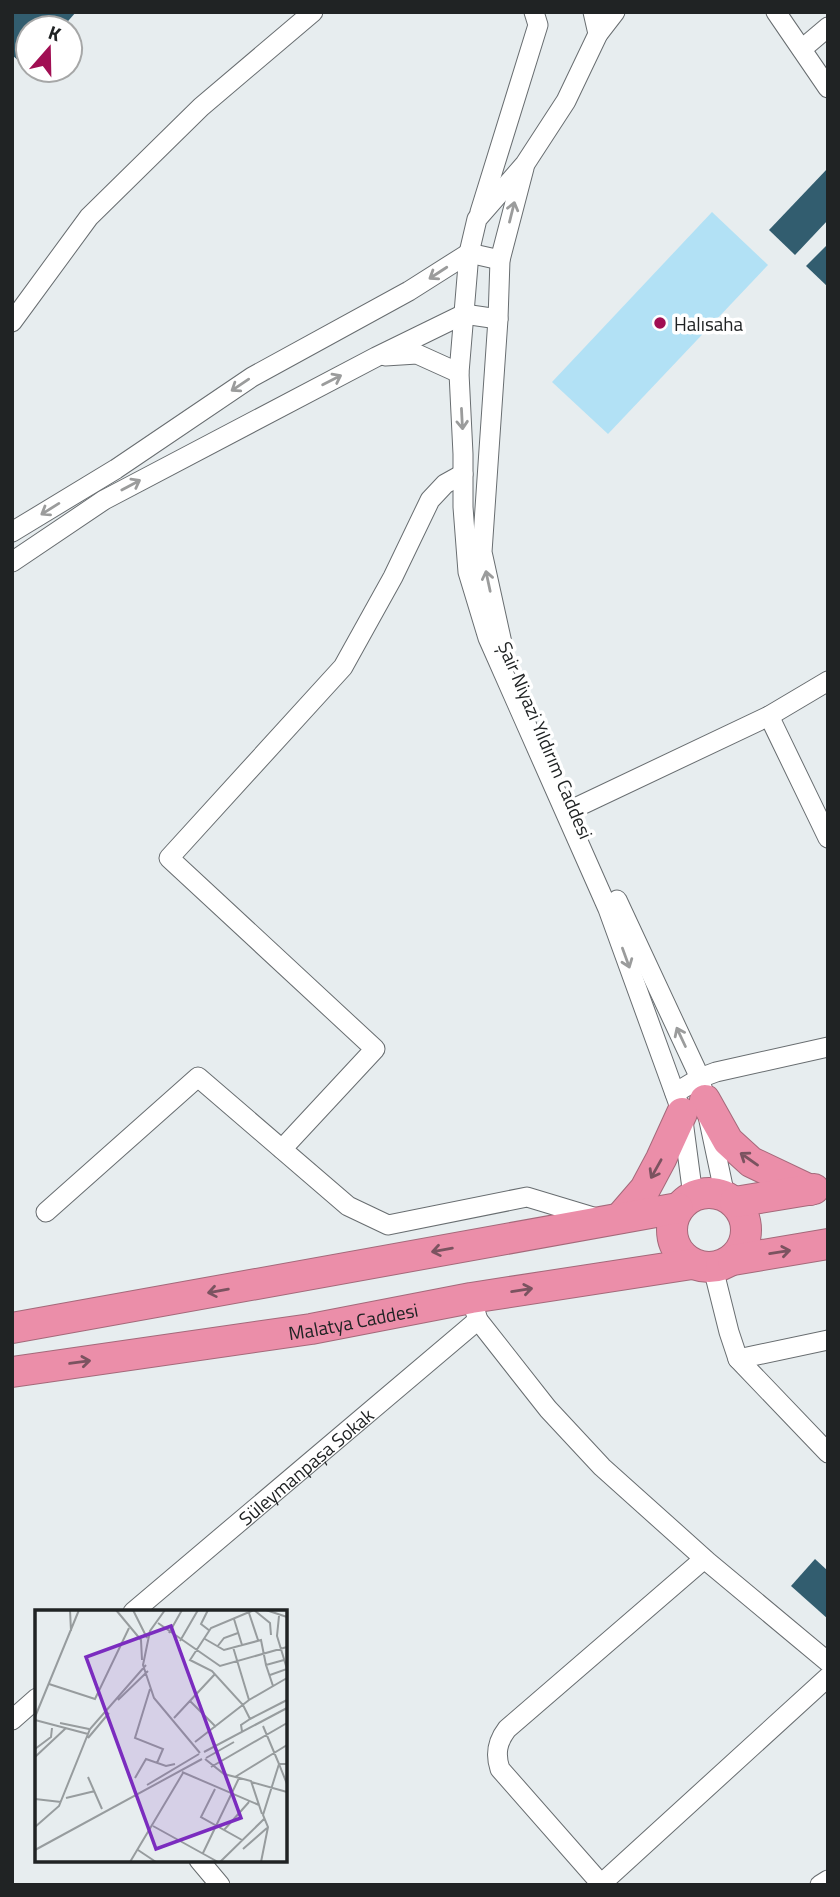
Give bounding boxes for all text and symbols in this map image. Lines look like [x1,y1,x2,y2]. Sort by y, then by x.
north arrow [14,14,84,84]
text: K [45,17,65,48]
one-way arrow [506,201,519,224]
one-way arrow [429,265,448,280]
place label: Halısaha [674,309,743,338]
marker: Halısaha [652,315,668,331]
one-way arrow [321,372,342,386]
one-way arrow [231,378,251,392]
one-way arrow [455,407,468,430]
one-way arrow [120,478,141,491]
one-way arrow [40,502,60,516]
one-way arrow [481,570,494,592]
street label: Şair Niyazi Yıldırım Caddesi [491,637,601,843]
one-way arrow [621,946,633,968]
one-way arrow [674,1027,687,1048]
one-way arrow [740,1152,759,1166]
one-way arrow [649,1158,663,1178]
one-way arrow [431,1244,454,1257]
one-way arrow [768,1245,791,1258]
one-way arrow [510,1284,533,1297]
one-way arrow [208,1285,230,1298]
street label: Malatya Caddesi [286,1294,420,1347]
one-way arrow [68,1355,91,1368]
street label: Süleymanpaşa Sokak [232,1400,379,1532]
inset map [35,1610,287,1862]

